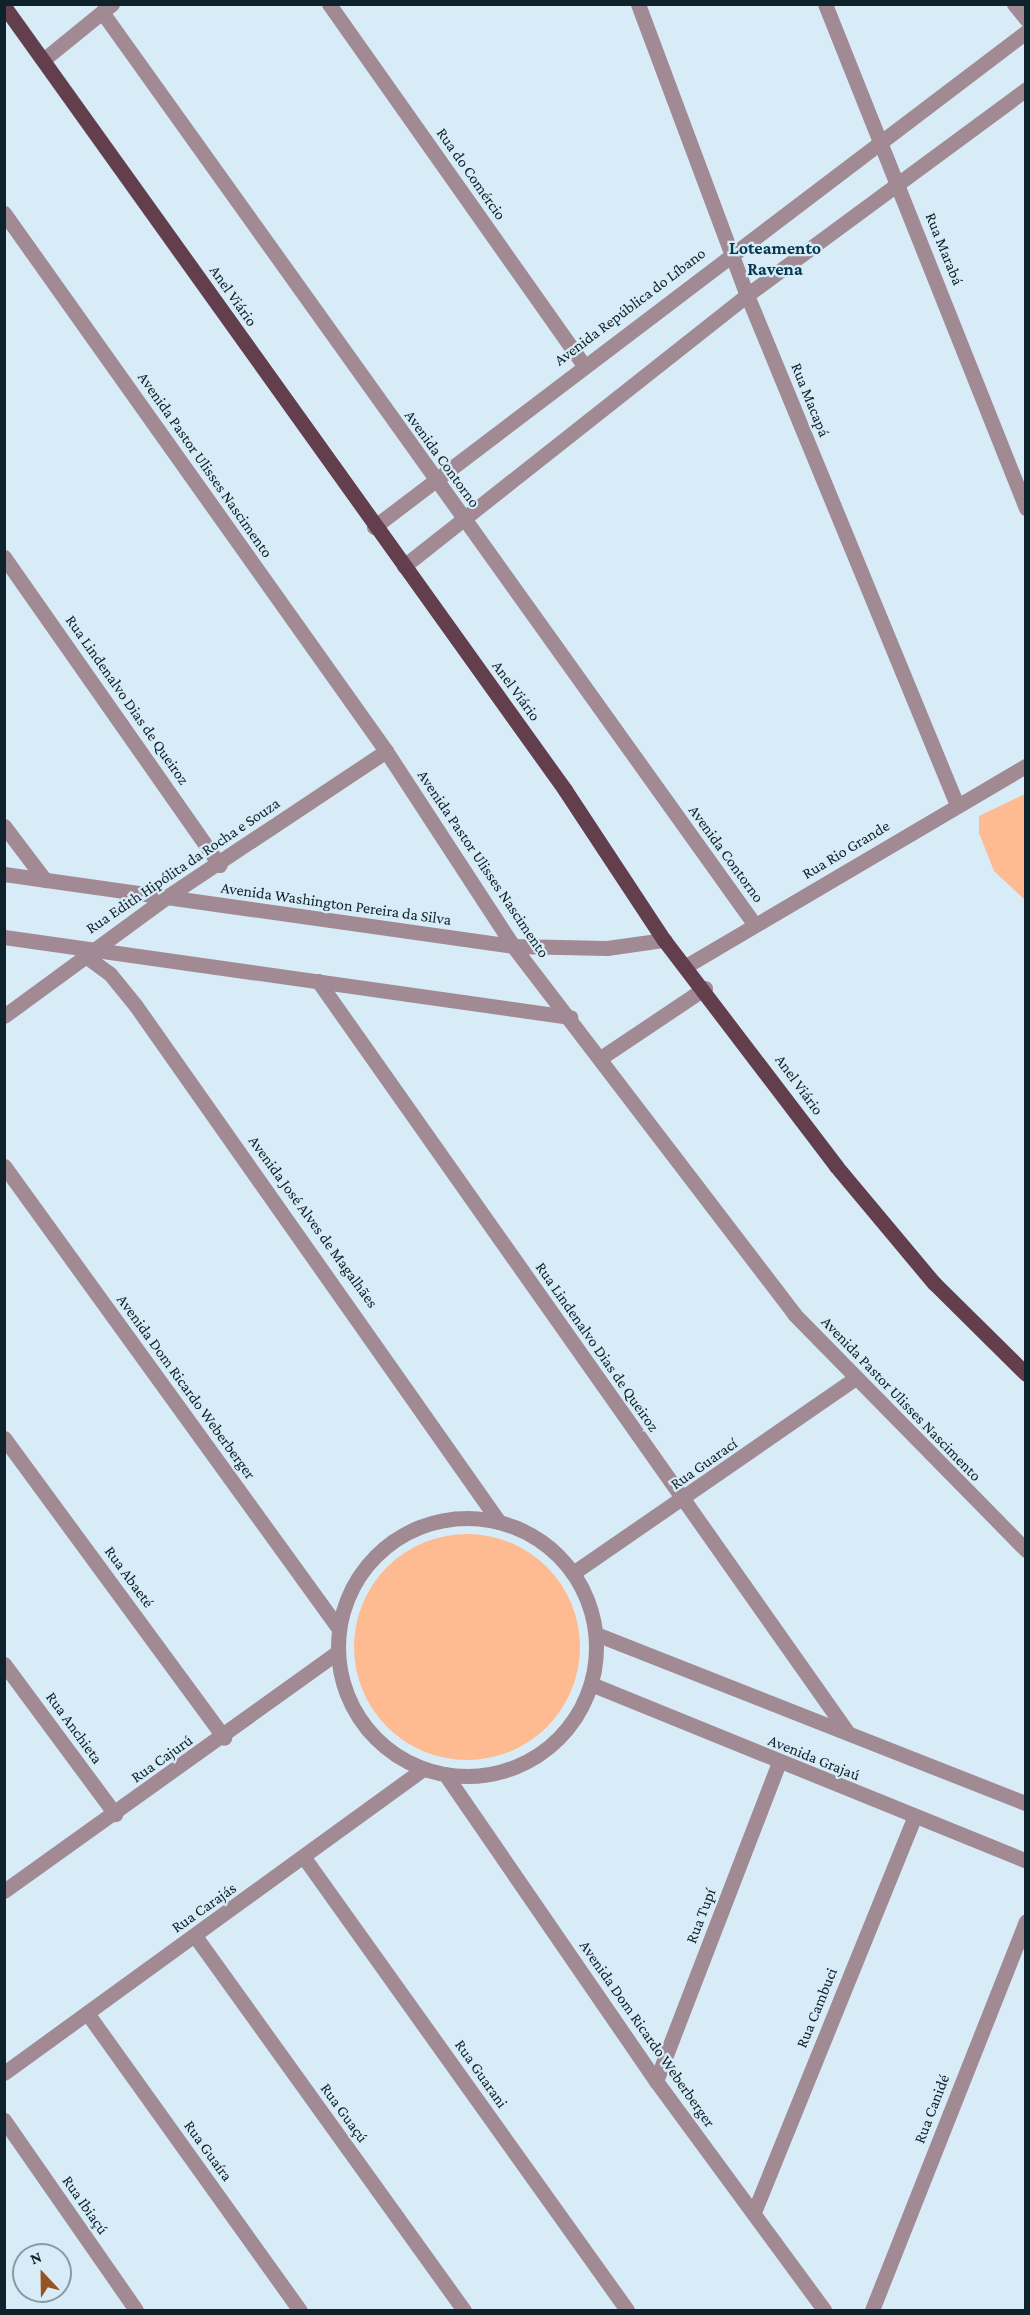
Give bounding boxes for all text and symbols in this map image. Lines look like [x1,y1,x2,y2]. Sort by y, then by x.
street label: Rua do Comércio [432,124,510,224]
street label: Rua Marabá [921,210,967,288]
district label: Loteamento Ravena [729,238,821,280]
street label: Avenida República do Líbano [551,244,709,370]
street label: Anel Viário [205,262,261,330]
street label: Rua Macapá [786,360,834,440]
street label: Avenida Pastor Ulisses Nascimento [133,369,277,561]
street label: Avenida Contorno [400,406,484,512]
street label: Rua Lindenalvo Dias de Queiroz [61,612,193,788]
street label: Anel Viário [488,657,544,725]
street label: Avenida Pastor Ulisses Nascimento [413,767,553,961]
street label: Rua Edith Hipólita da Rocha e Souza [82,794,284,938]
street label: Avenida Contorno [684,801,768,907]
street label: Rua Rio Grande [799,816,893,884]
street label: Avenida Washington Pereira da Silva [220,878,452,930]
street label: Anel Viário [771,1051,827,1119]
street label: Avenida José Alves de Magalhães [244,1132,382,1312]
street label: Rua Lindenalvo Dias de Queiroz [531,1259,663,1435]
street label: Avenida Dom Ricardo Weberberger [112,1291,260,1483]
street label: Avenida Pastor Ulisses Nascimento [817,1312,985,1486]
street label: Rua Guarací [667,1434,741,1494]
street label: Rua Abaeté [100,1542,158,1612]
street label: Rua Anchieta [41,1688,107,1768]
street label: Rua Cajurú [127,1731,197,1787]
street label: Avenida Grajaú [765,1731,863,1785]
street label: Rua Carajás [168,1879,240,1937]
street label: Rua Tupí [682,1886,720,1946]
street label: Avenida Dom Ricardo Weberberger [575,1937,719,2131]
street label: Rua Cambuci [792,1965,842,2051]
street label: Rua Guarani [450,2036,512,2112]
street label: Rua Canidé [910,2072,954,2146]
street label: Rua Guaçú [316,2080,372,2146]
street label: Rua Guaíra [180,2117,236,2185]
street label: Rua Ibiaçú [58,2172,112,2238]
north arrow [12,2243,72,2303]
text: N [28,2248,44,2268]

